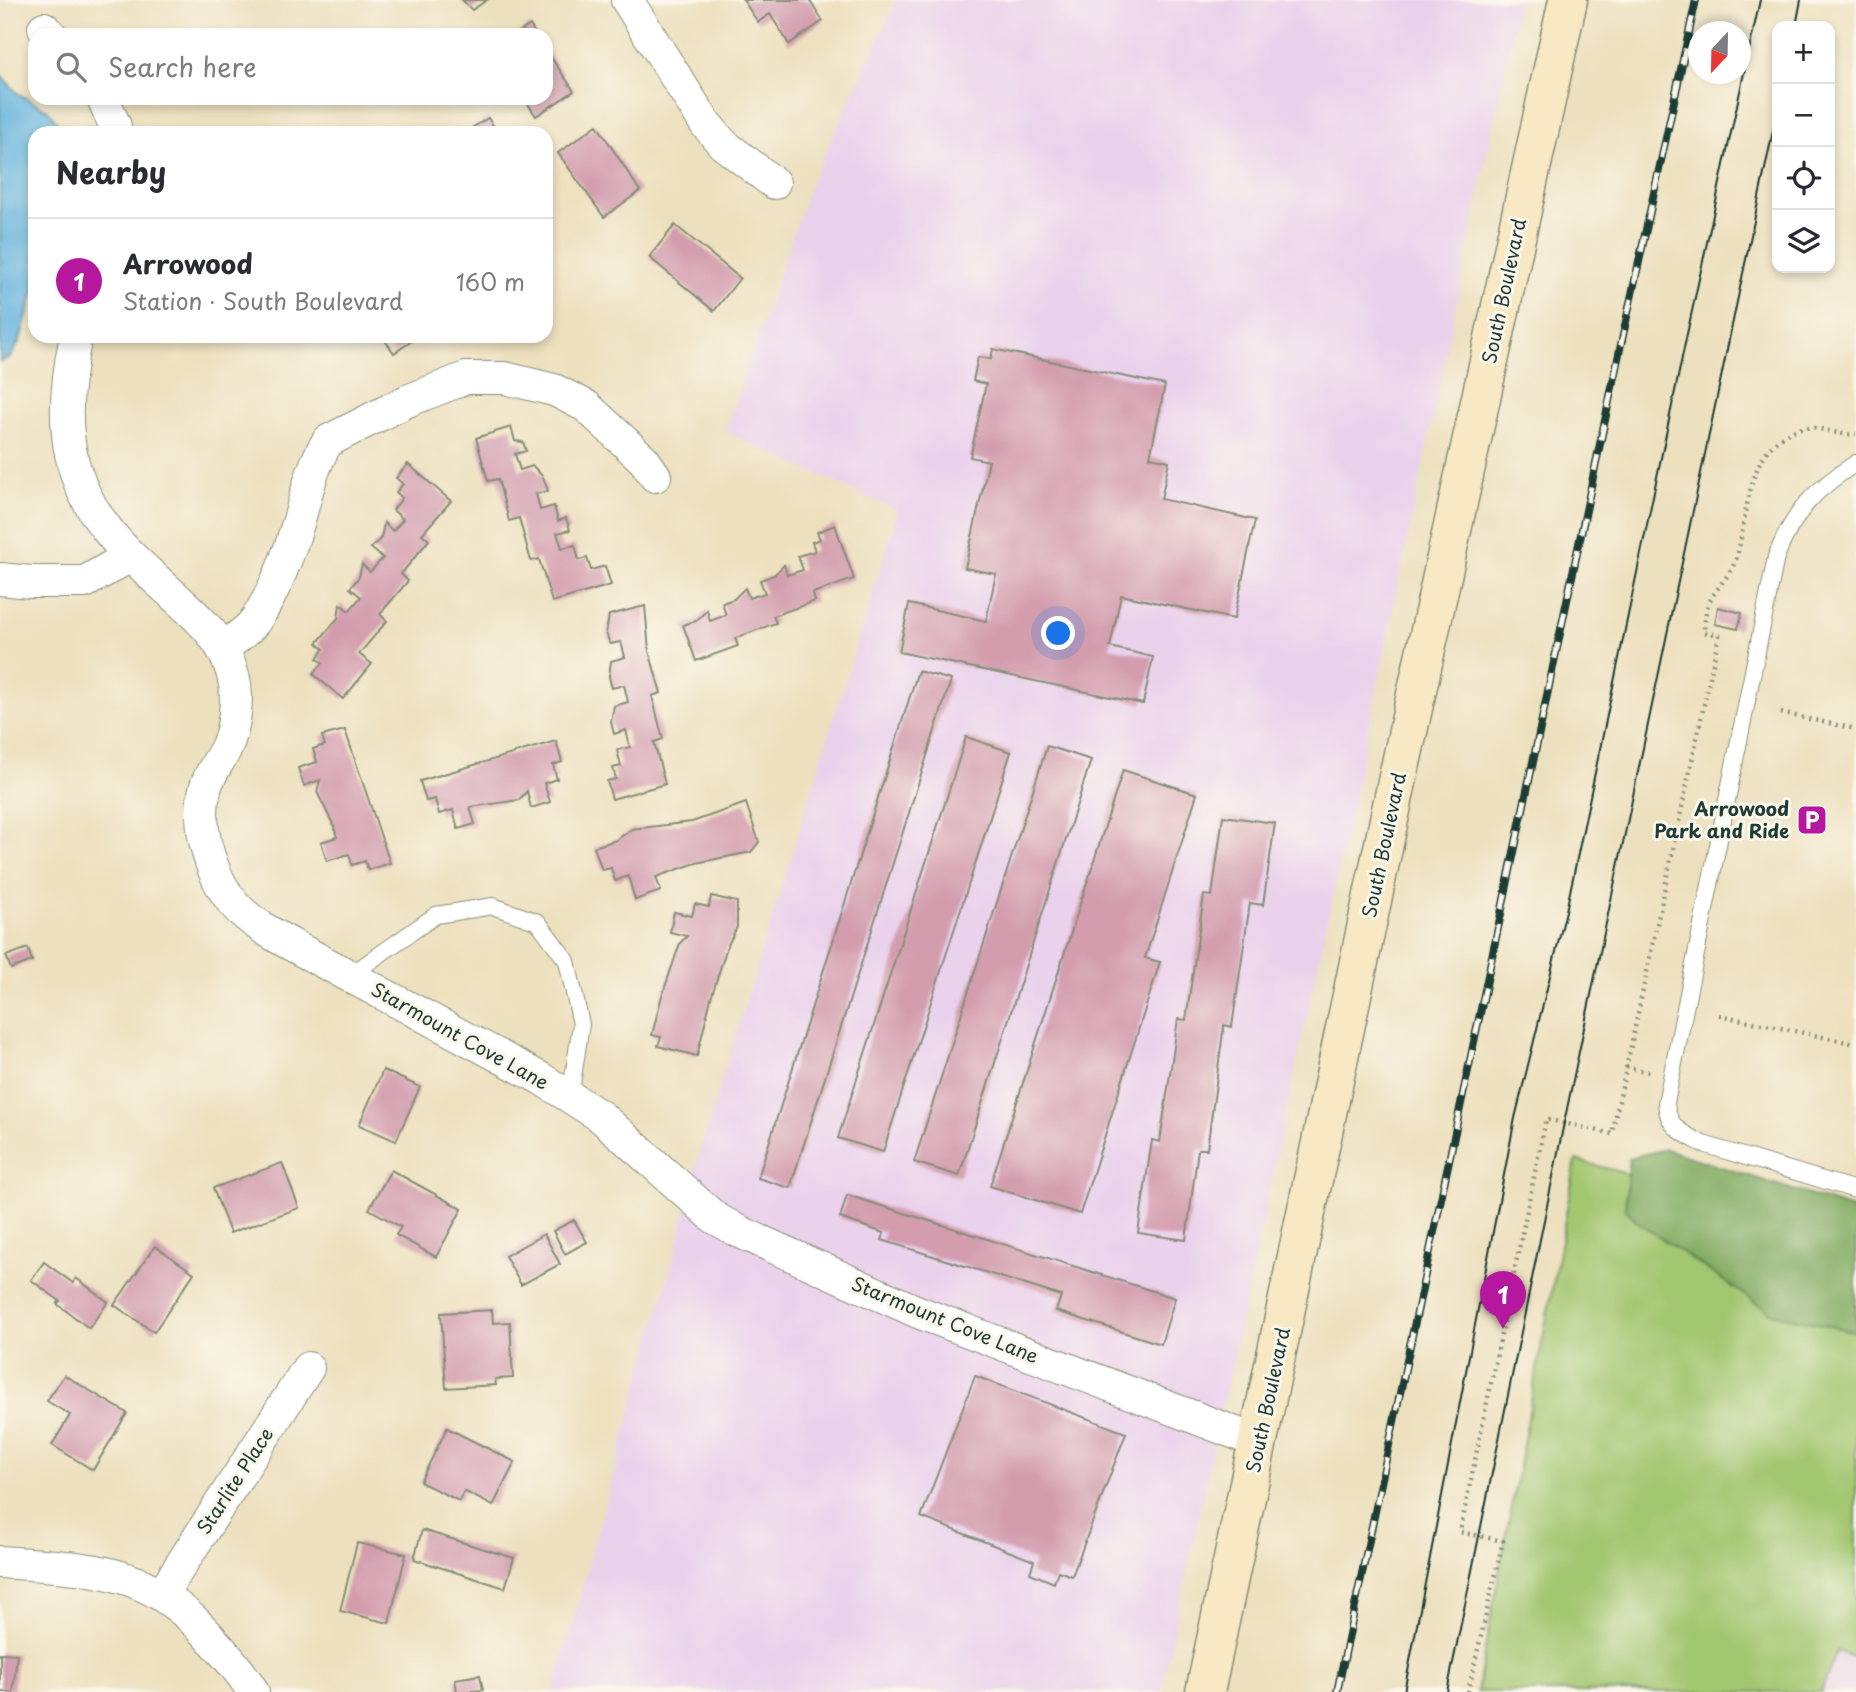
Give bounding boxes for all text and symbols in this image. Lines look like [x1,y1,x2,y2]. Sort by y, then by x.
north arrow [1688,21,1751,84]
map controls [1772,21,1835,273]
button: + [1772,21,1835,84]
search box [28,28,553,105]
text: Search here [108,47,257,86]
icon: search [52,48,90,86]
button: − [1772,84,1835,147]
button: locate [1772,147,1835,210]
text: Nearby [56,149,166,194]
button: layers [1772,210,1835,273]
street label: South Boulevard [1474,215,1532,366]
text: Arrowood [123,244,253,283]
text: 1 [74,264,85,299]
text: 160 m [456,264,525,299]
text: Station · South Boulevard [123,283,403,318]
your location [1041,616,1075,650]
street label: South Boulevard [1354,769,1412,920]
place label: Arrowood Park and Ride [1654,794,1789,844]
parking icon: Arrowood Park and Ride [1795,803,1829,837]
street label: Starmount Cove Lane [366,975,555,1096]
street label: Starmount Cove Lane [848,1269,1043,1369]
pin: 1 [1480,1271,1526,1329]
street label: South Boulevard [1238,1324,1296,1475]
street label: Starlite Place [189,1422,279,1539]

